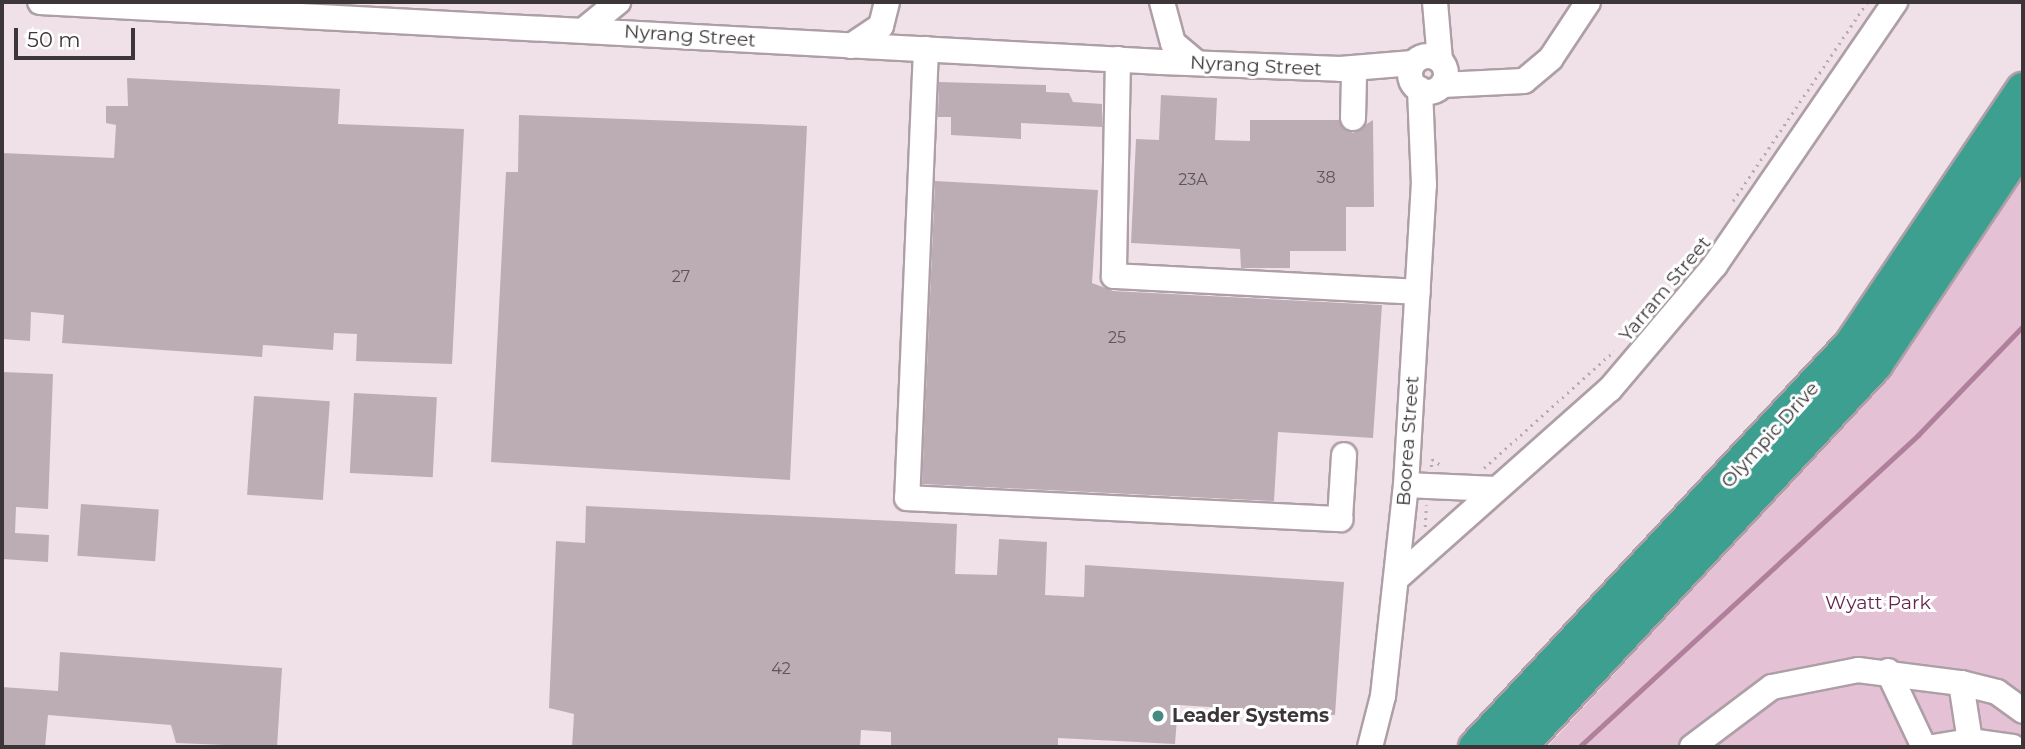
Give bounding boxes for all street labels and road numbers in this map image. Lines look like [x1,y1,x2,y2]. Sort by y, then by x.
street label: Nyrang Street [623,20,757,52]
street label: Nyrang Street [1189,51,1323,81]
street label: Yarram Street [1614,232,1716,346]
street label: Boorea Street [1392,375,1424,507]
street label: Olympic Drive [1716,377,1824,493]

